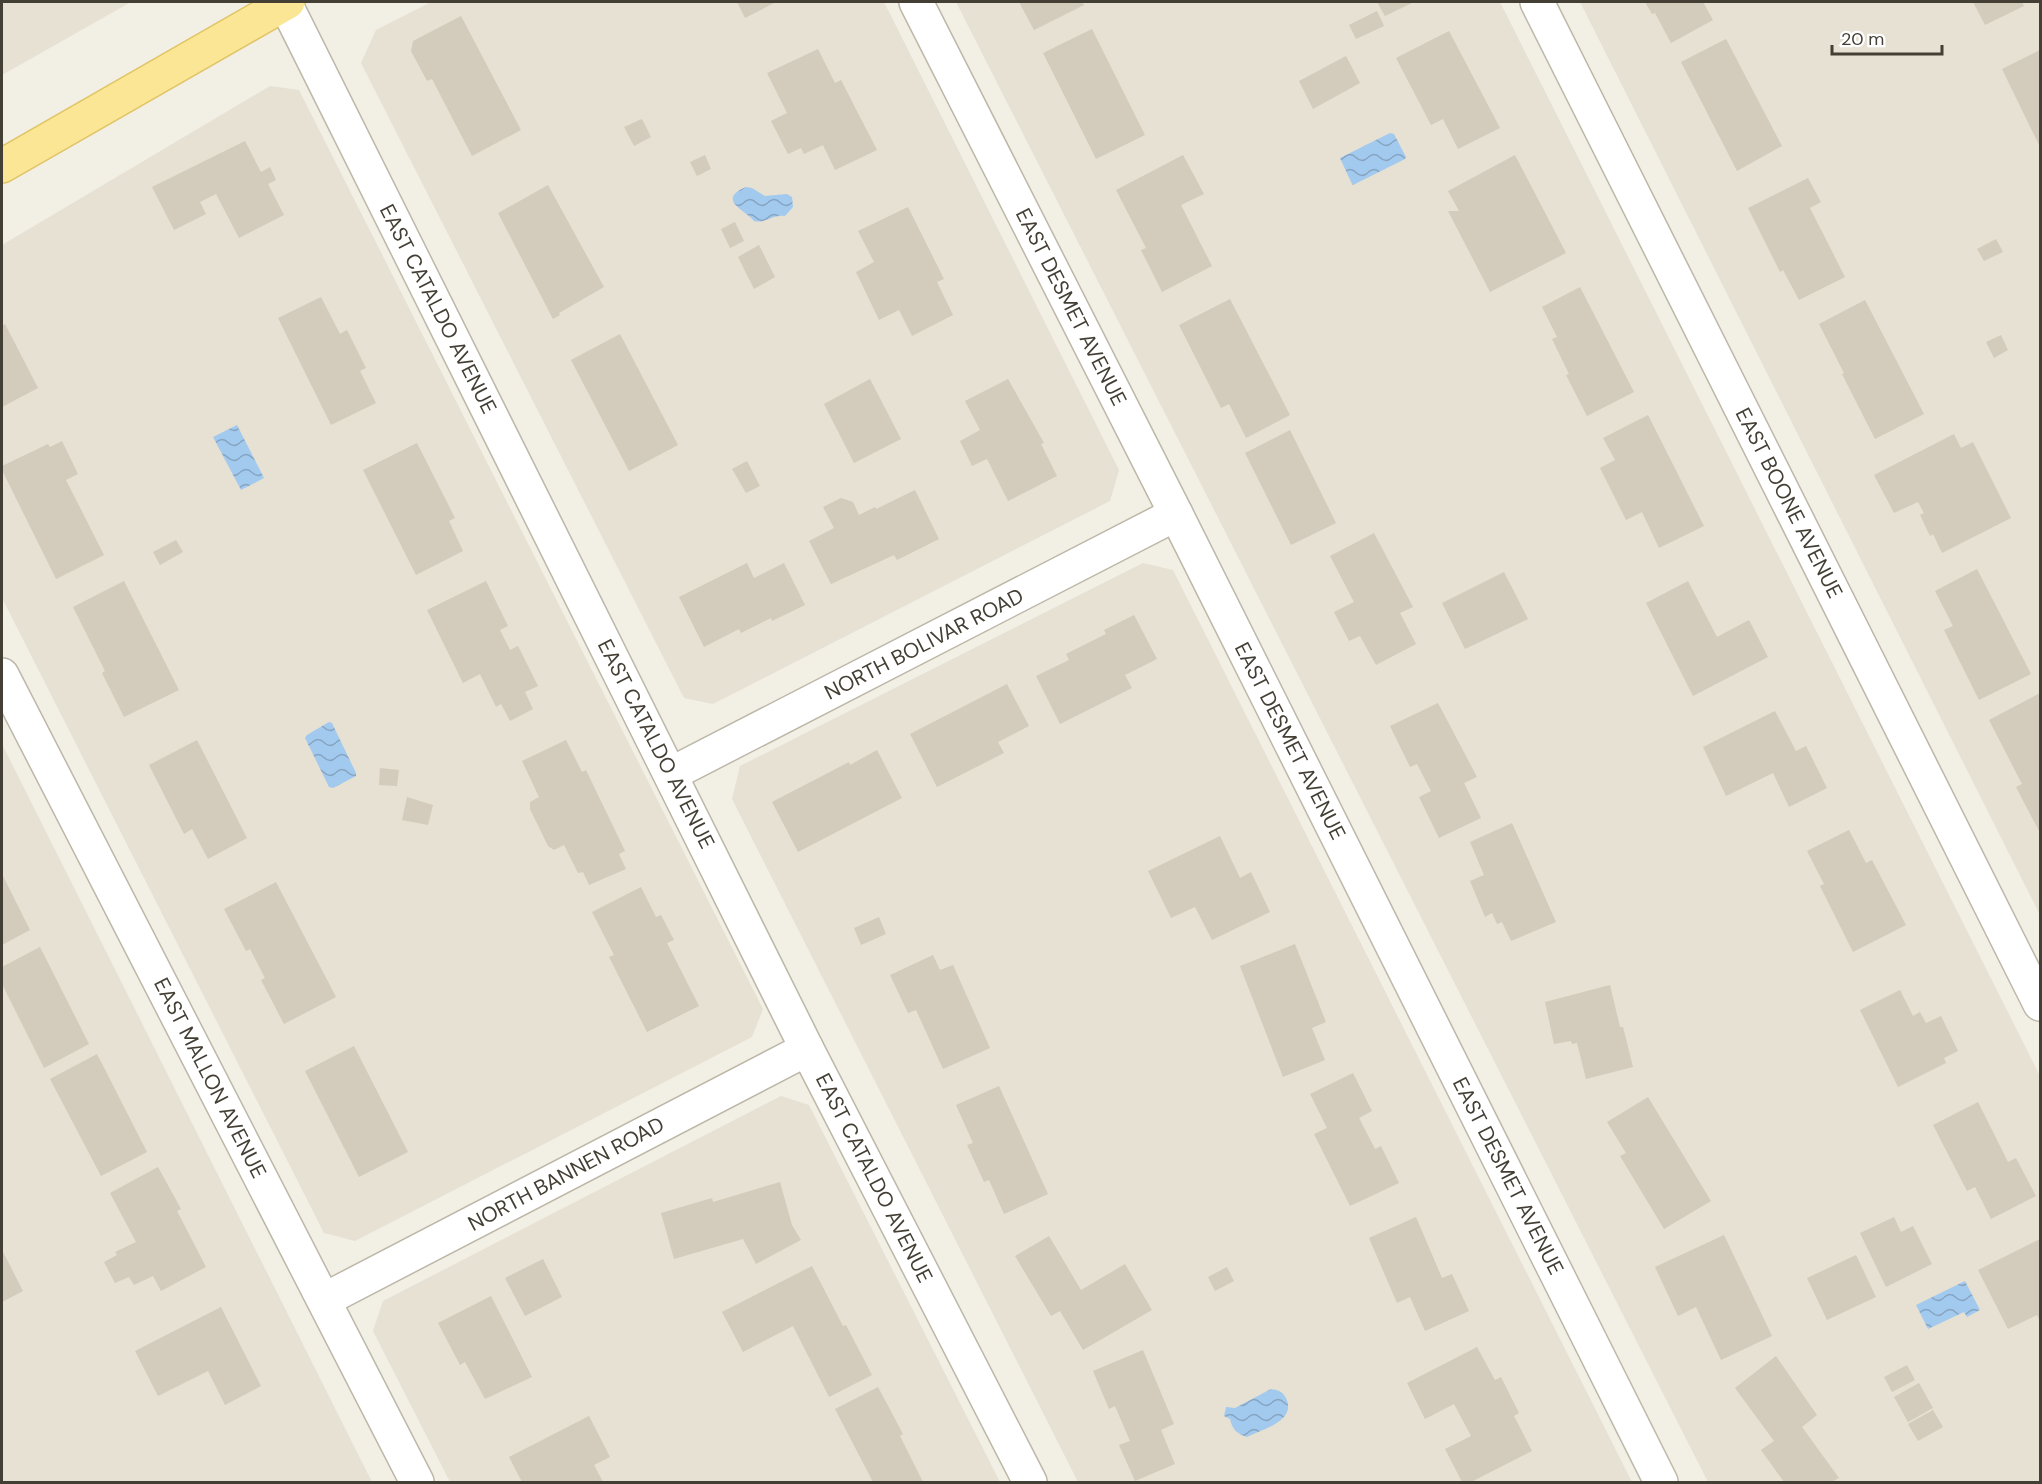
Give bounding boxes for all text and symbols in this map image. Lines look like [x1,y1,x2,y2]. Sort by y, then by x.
scale bar [1832,18,1942,56]
text: 20 m [1841,27,1884,51]
street label: EAST CATALDO AVENUE [373,200,503,418]
street label: EAST DESMET AVENUE [1009,203,1133,411]
street label: EAST BOONE AVENUE [1729,403,1849,603]
street label: NORTH BOLIVAR ROAD [820,582,1028,706]
street label: EAST CATALDO AVENUE [591,635,721,853]
street label: EAST DESMET AVENUE [1228,637,1352,845]
street label: EAST MALLON AVENUE [147,973,273,1183]
street label: EAST CATALDO AVENUE [809,1069,939,1287]
street label: EAST DESMET AVENUE [1446,1072,1570,1280]
street label: NORTH BANNEN ROAD [463,1110,669,1238]

